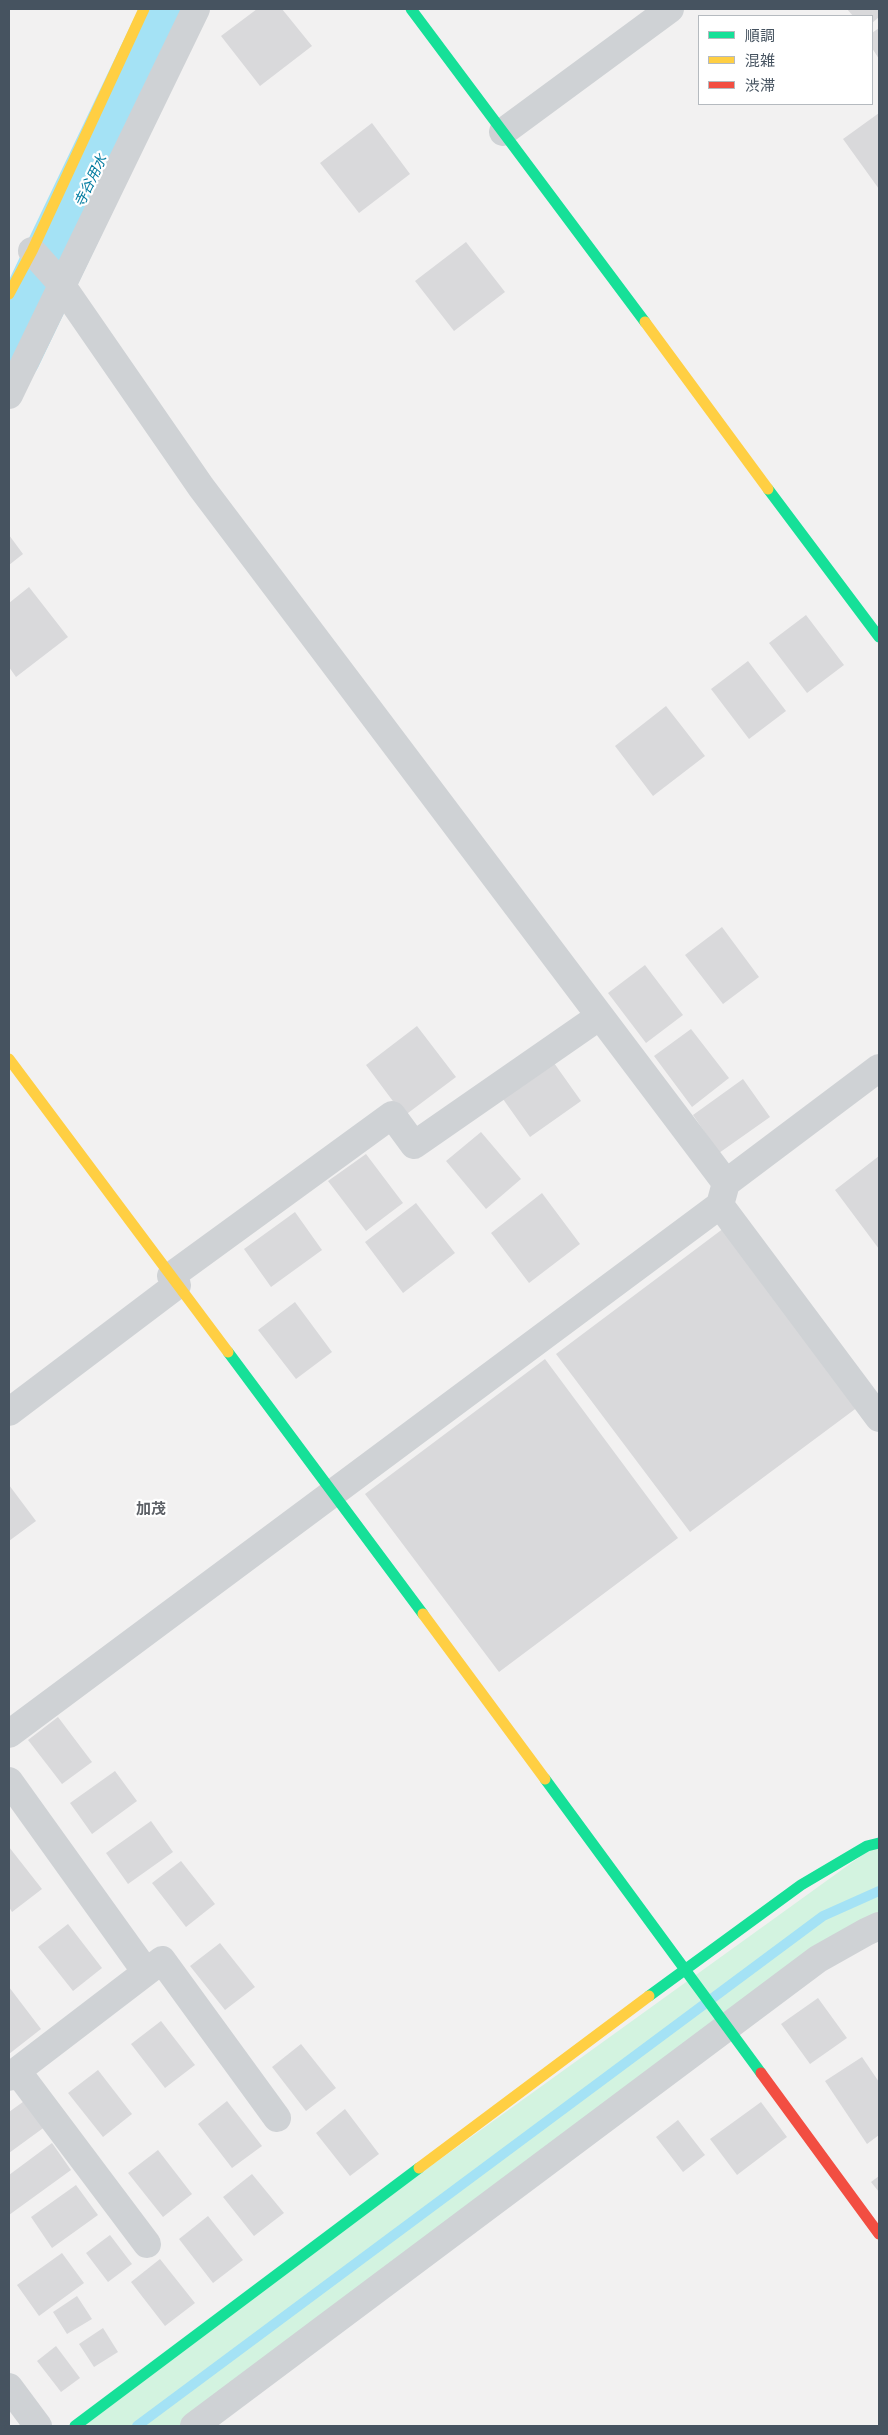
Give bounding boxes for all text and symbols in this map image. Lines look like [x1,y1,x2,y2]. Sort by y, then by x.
legend [698,15,873,105]
text: 順調 [745,27,775,45]
text: 混雑 [745,52,775,70]
text: 渋滞 [745,77,775,95]
water label: 寺谷用水 [71,152,111,210]
district label: 加茂 [136,1501,166,1519]

